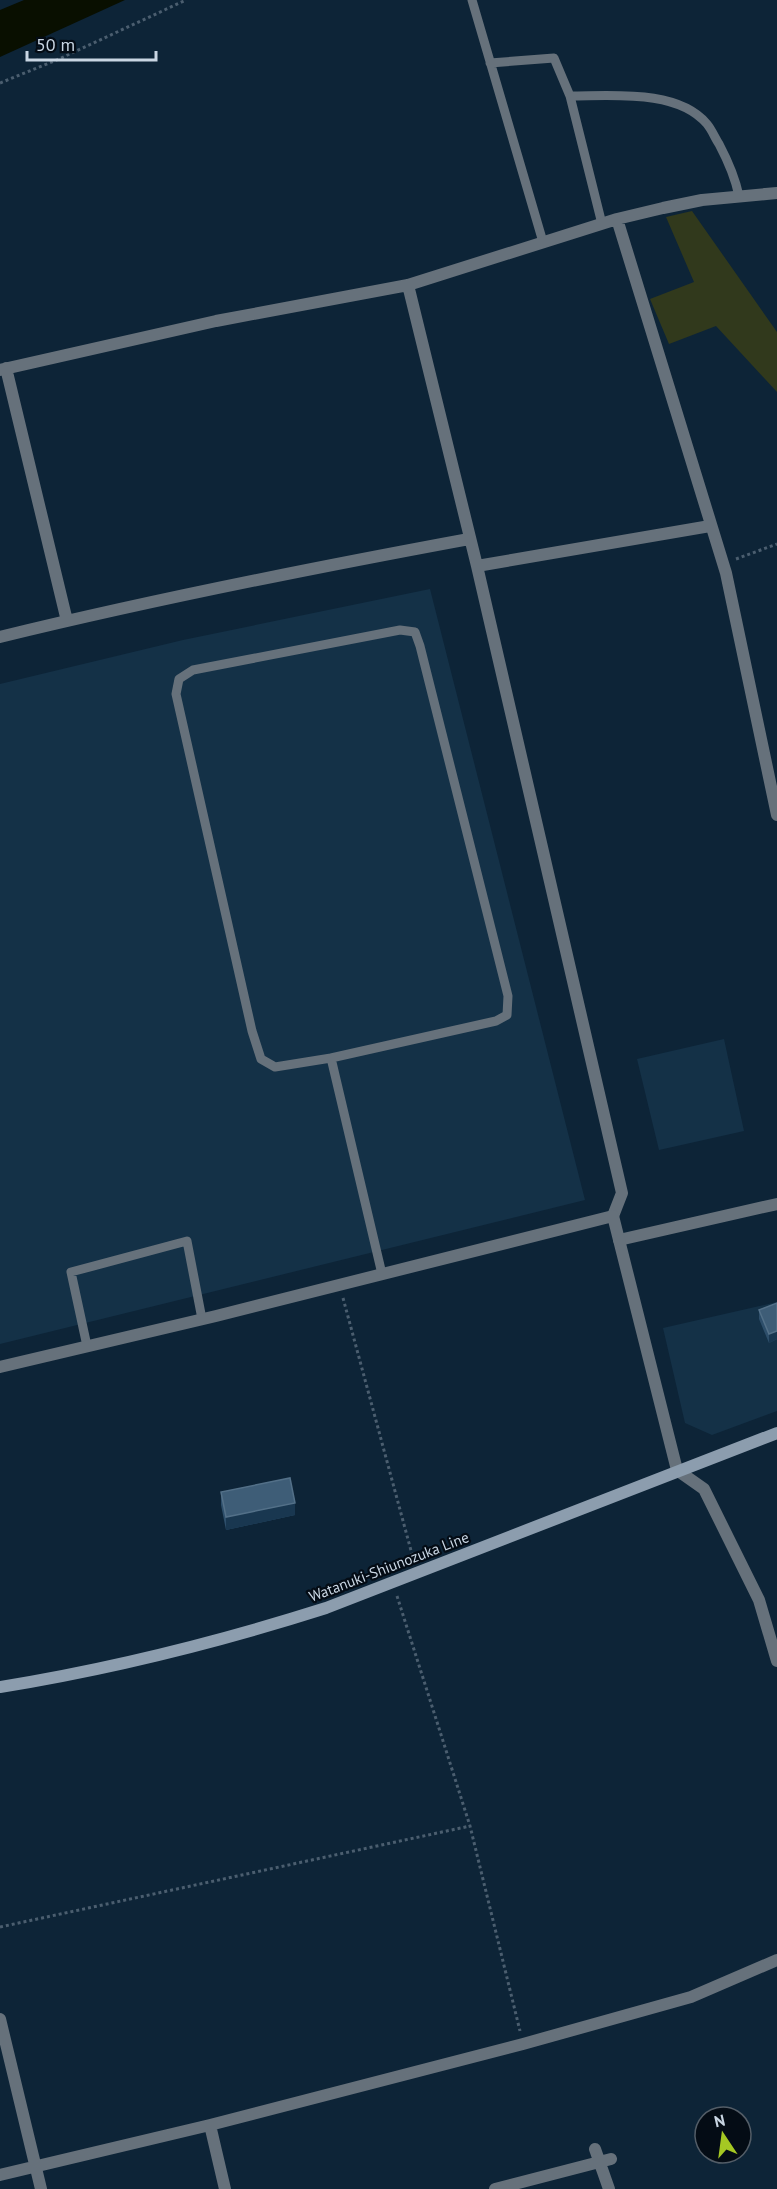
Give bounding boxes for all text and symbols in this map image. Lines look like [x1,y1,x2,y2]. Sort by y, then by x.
scale bar [27,24,156,62]
text: 50 m [36,33,75,56]
street label: Watanuki-Shiunozuka Line [306,1527,472,1606]
north arrow [693,2105,753,2165]
text: N [712,2109,727,2131]

